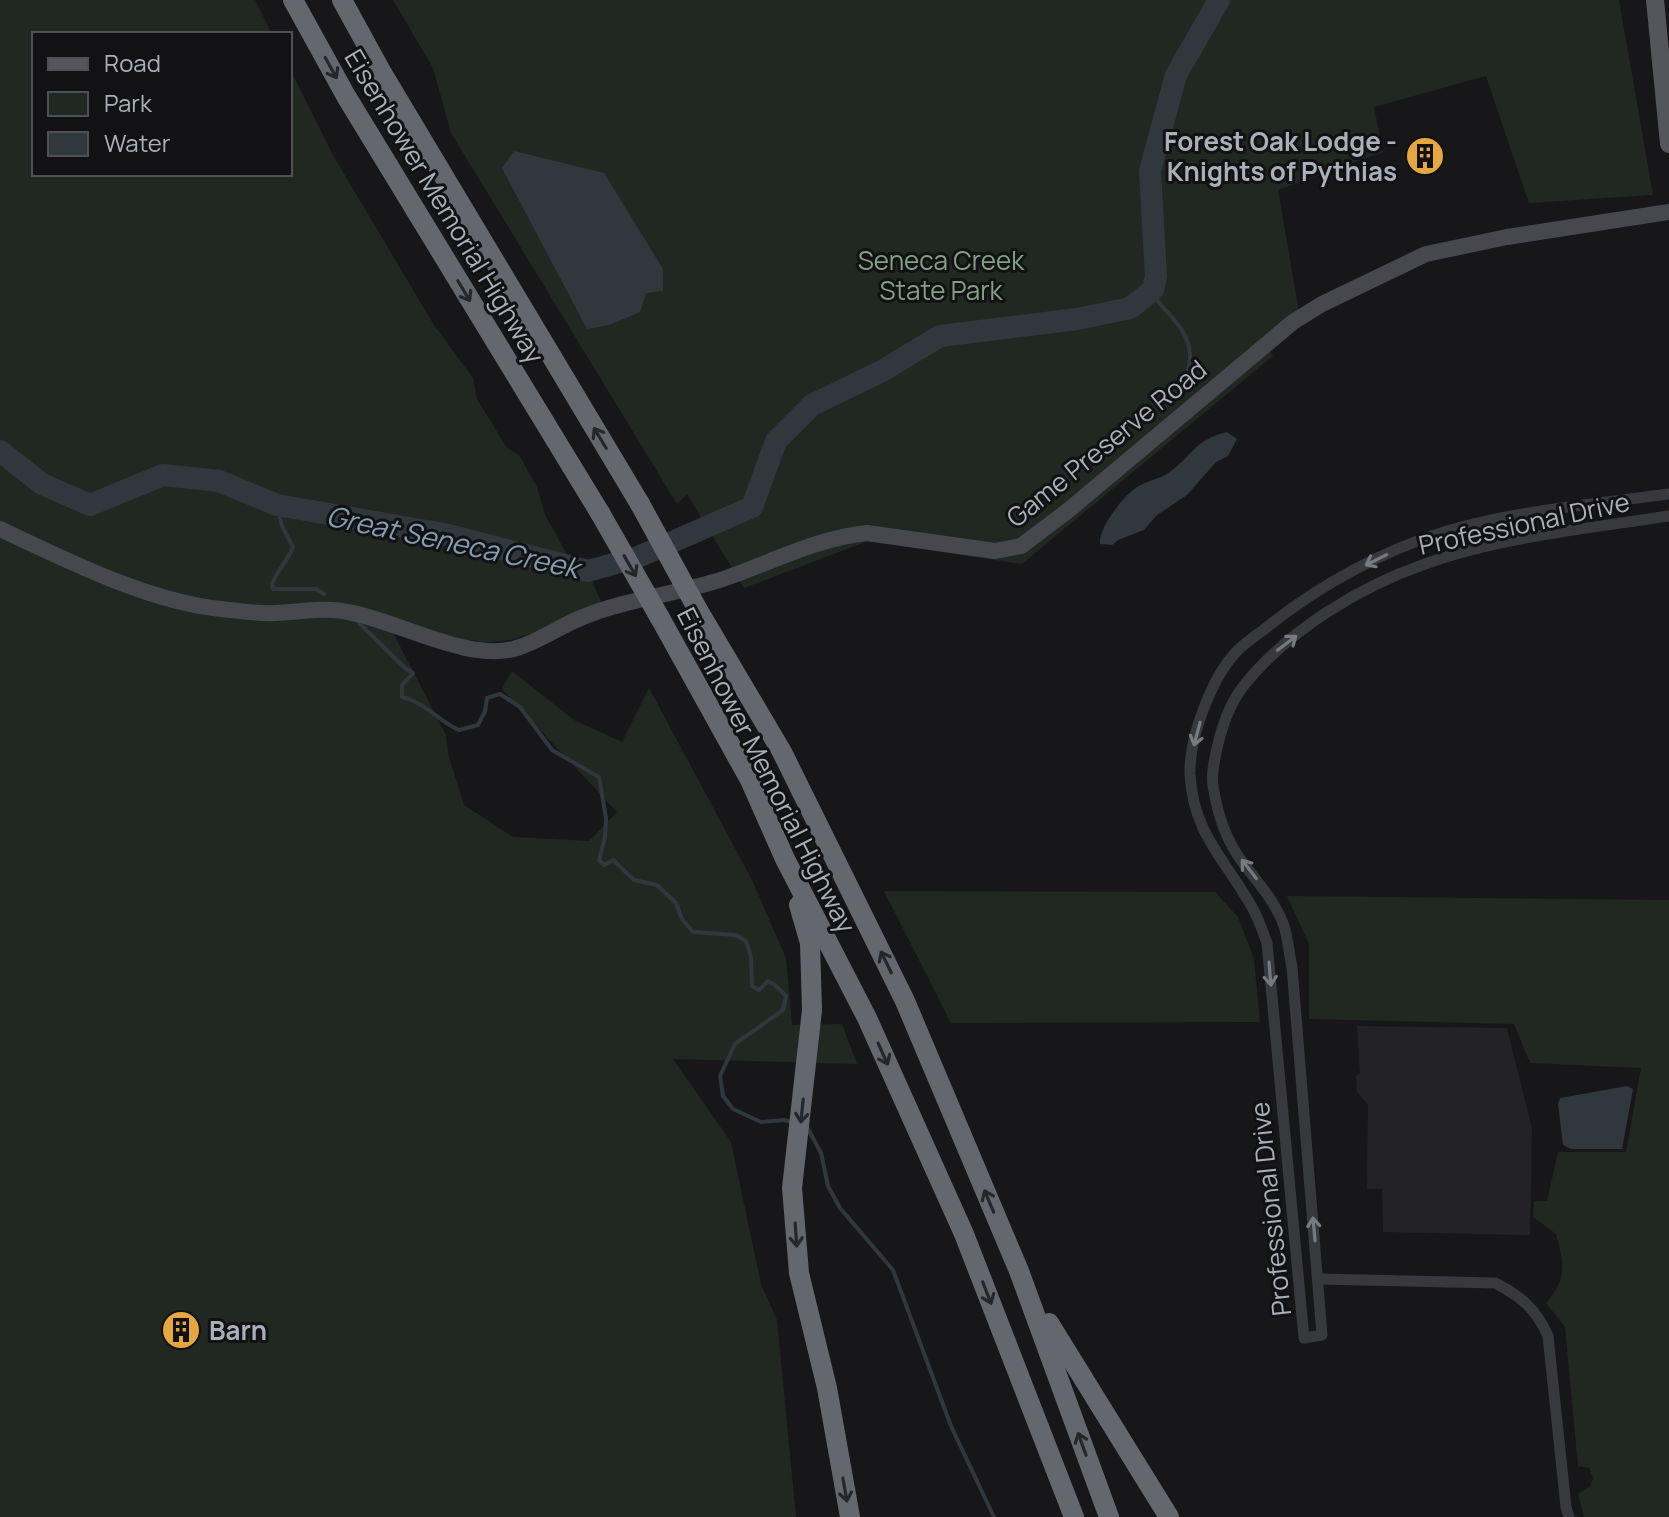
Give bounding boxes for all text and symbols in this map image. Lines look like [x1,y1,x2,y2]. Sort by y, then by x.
legend [32,32,292,176]
street label: Eisenhower Memorial Highway [337,42,553,370]
text: Road [104,46,161,79]
one-way arrow [324,56,339,80]
text: Park [104,86,153,119]
place label: Forest Oak Lodge - Knights of Pythias [1164,123,1397,189]
text: Water [104,126,171,159]
building icon: Forest Oak Lodge - Knights of Pythias [1404,135,1446,177]
park label: Seneca Creek State Park [858,242,1025,308]
one-way arrow [456,280,473,302]
street label: Game Preserve Road [998,351,1214,535]
one-way arrow [592,426,607,450]
street label: Professional Drive [1415,483,1633,563]
water label: Great Seneca Creek [323,496,587,587]
one-way arrow [1365,552,1388,568]
one-way arrow [622,554,638,577]
street label: Eisenhower Memorial Highway [669,601,865,939]
one-way arrow [1276,634,1298,651]
one-way arrow [1188,721,1203,747]
one-way arrow [1240,859,1257,880]
one-way arrow [877,951,893,975]
one-way arrow [1263,960,1278,987]
one-way arrow [876,1042,891,1066]
one-way arrow [794,1097,809,1124]
street label: Professional Drive [1241,1100,1299,1318]
one-way arrow [981,1189,996,1214]
one-way arrow [1306,1216,1321,1243]
one-way arrow [789,1221,804,1248]
one-way arrow [980,1280,995,1305]
building icon: Barn [160,1309,202,1351]
place label: Barn [209,1312,267,1348]
one-way arrow [1074,1432,1088,1457]
one-way arrow [838,1476,853,1502]

